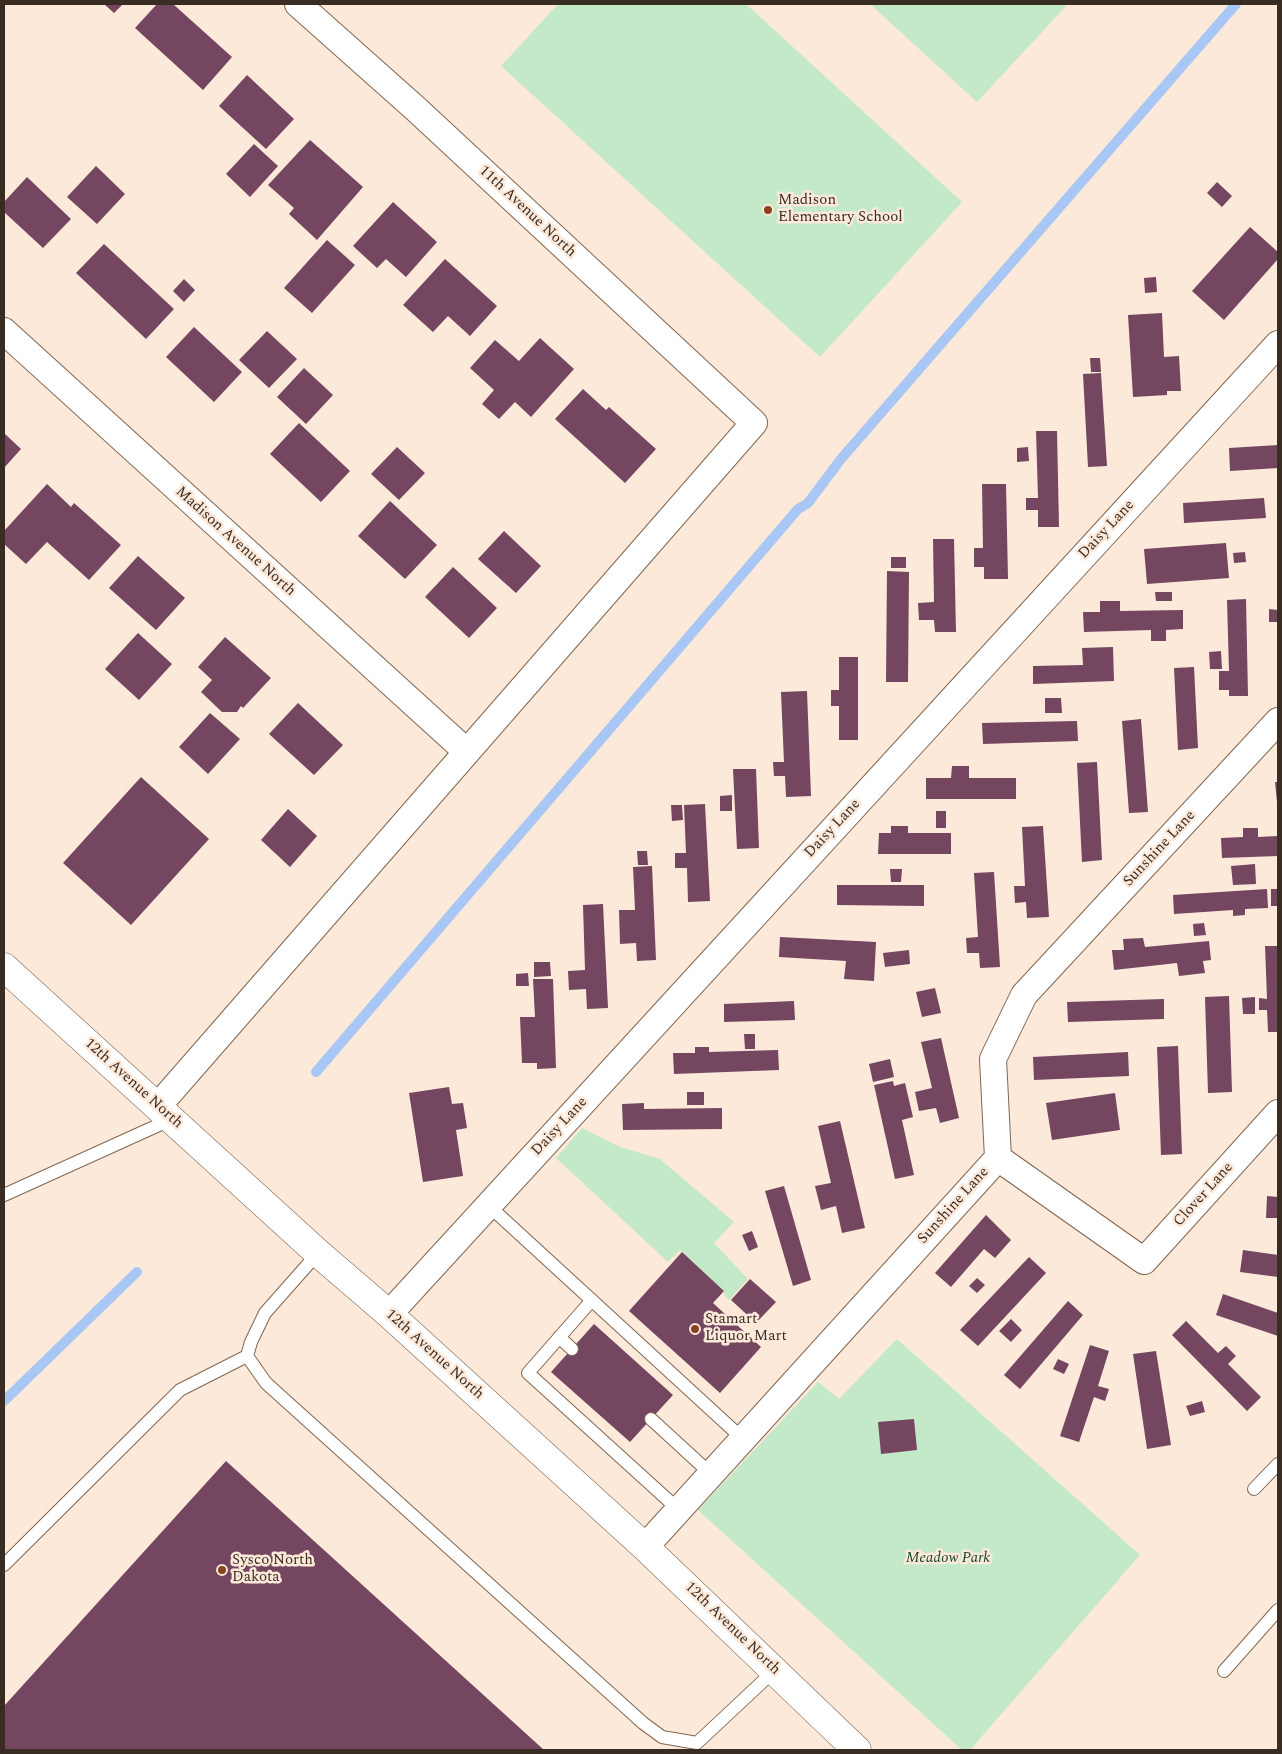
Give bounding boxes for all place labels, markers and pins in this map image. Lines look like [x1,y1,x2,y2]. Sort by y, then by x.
place label: Madison Elementary School [778,192,903,227]
marker: Madison Elementary School [762,204,774,216]
place label: Stamart Liquor Mart [705,1311,787,1346]
marker: Stamart Liquor Mart [689,1323,701,1335]
place label: Sysco North Dakota [232,1552,313,1587]
marker: Sysco North Dakota [216,1564,228,1576]

